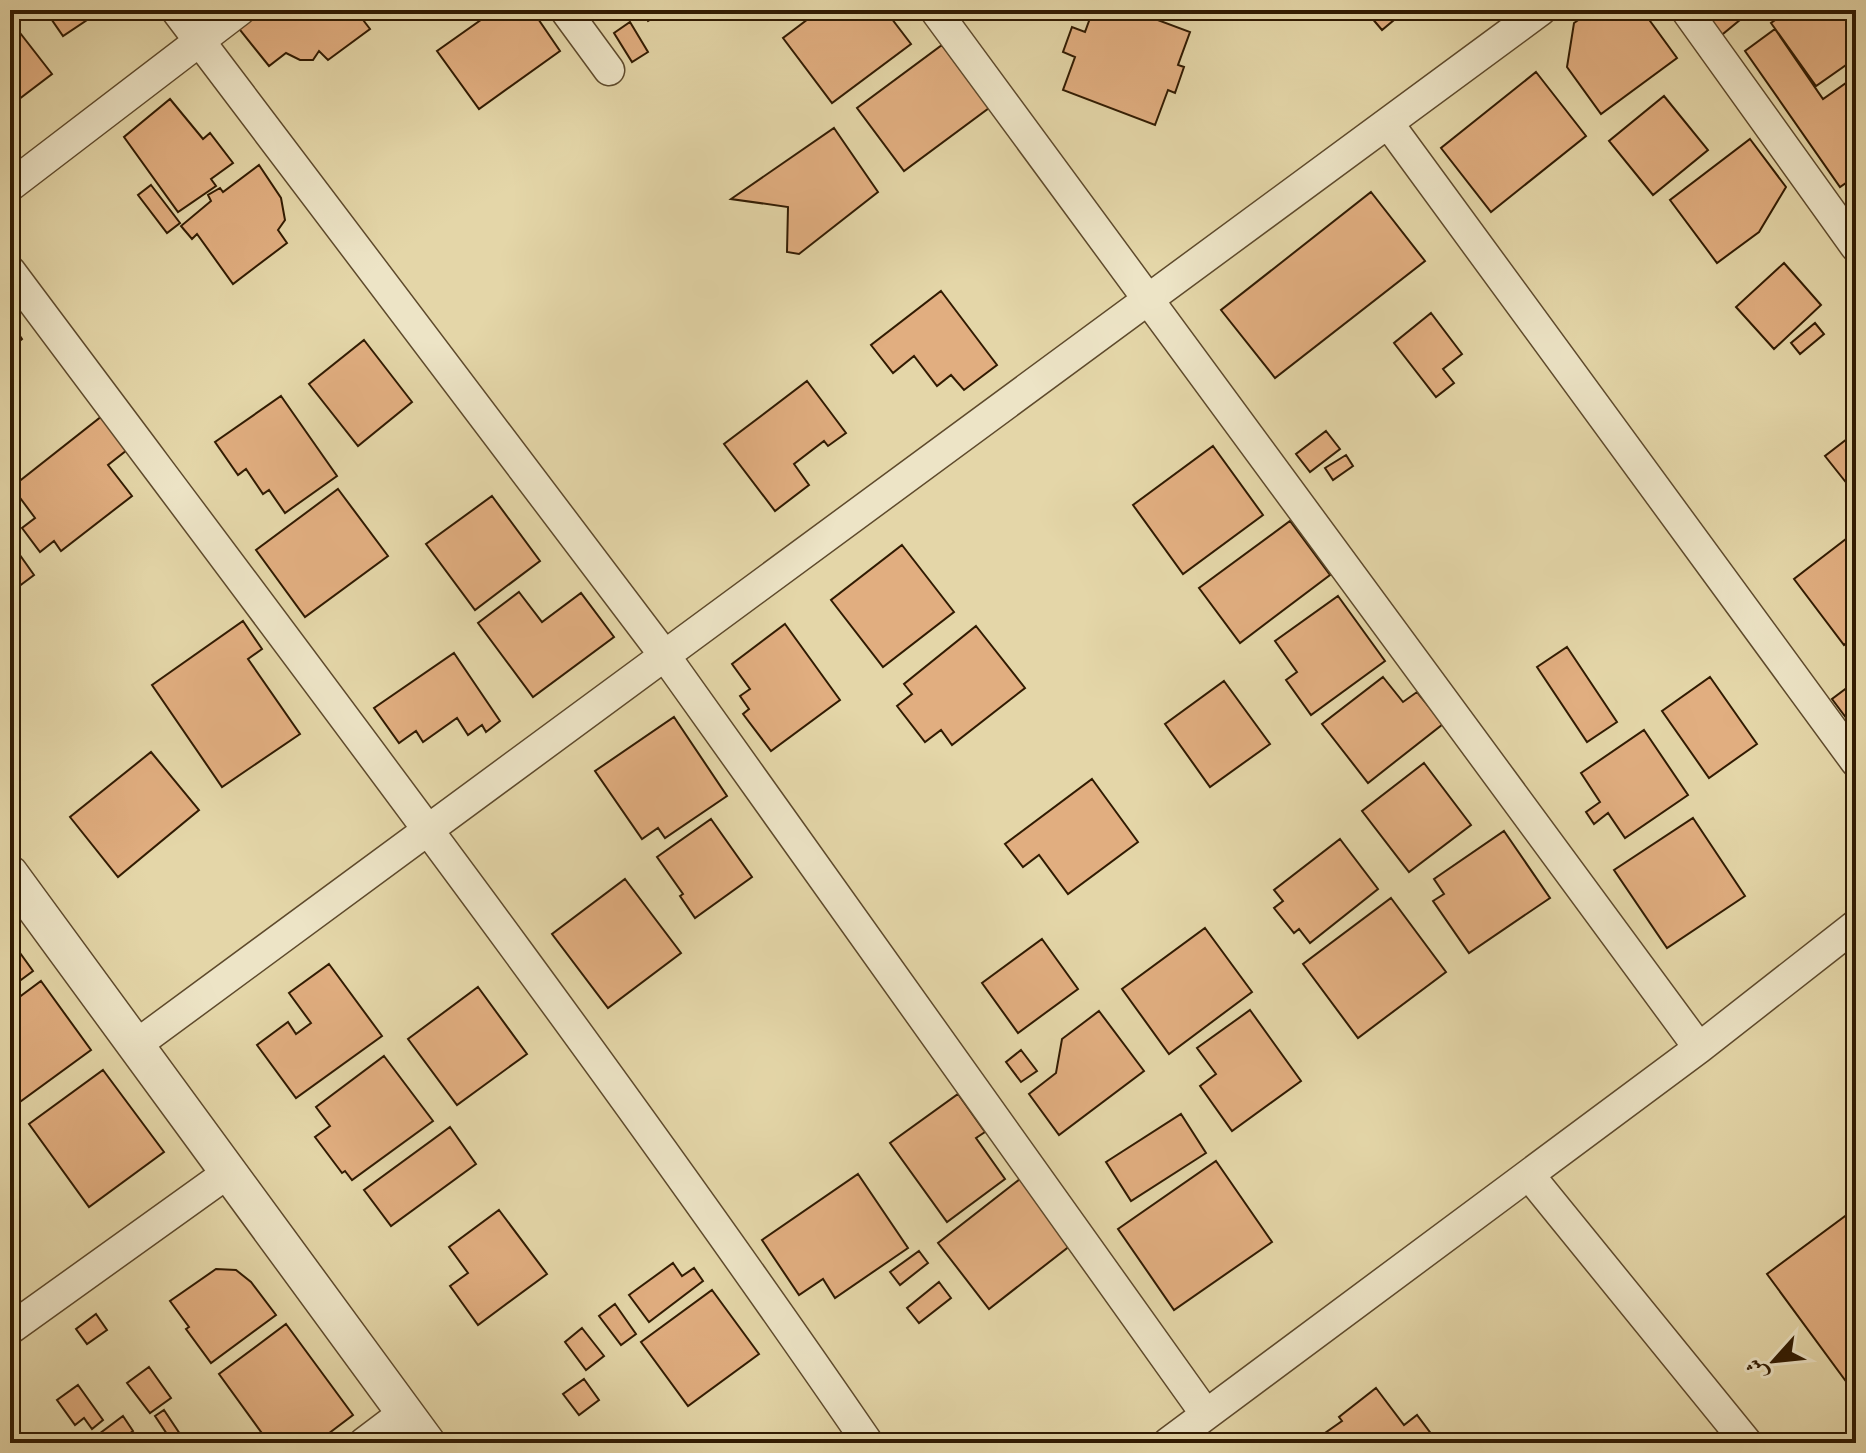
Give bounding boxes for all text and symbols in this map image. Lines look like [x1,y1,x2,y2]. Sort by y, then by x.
north arrow [1734,1321,1814,1401]
text: ش [1740,1352,1777,1386]

